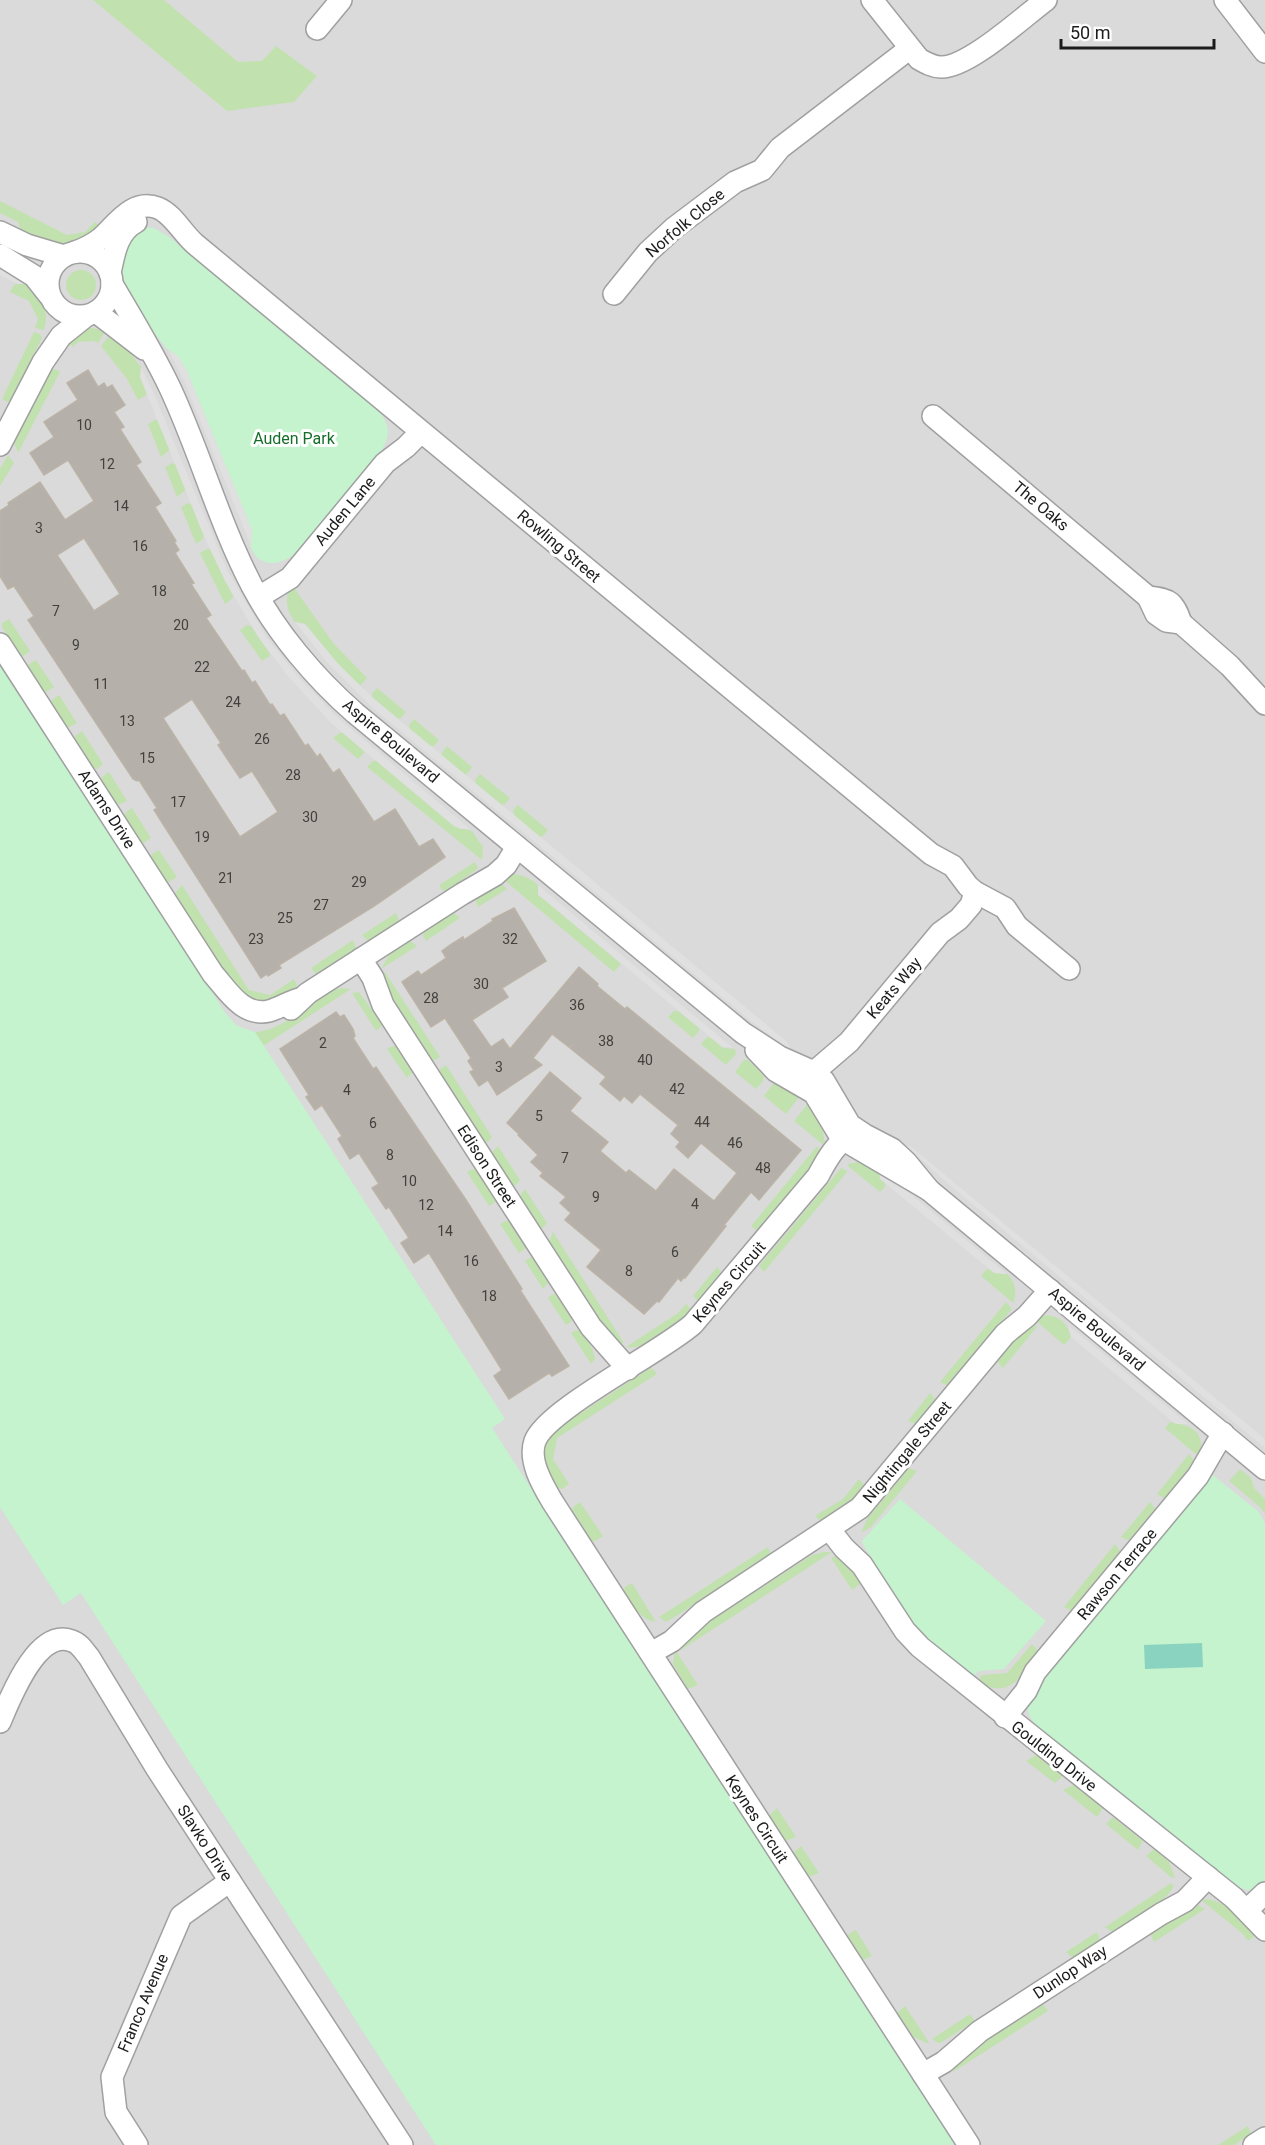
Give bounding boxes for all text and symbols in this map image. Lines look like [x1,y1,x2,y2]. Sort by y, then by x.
scale bar [1061,12,1214,50]
text: 50 m [1070,22,1110,43]
street label: Norfolk Close [642,185,728,261]
house number: 10 [76,417,92,433]
park label: Auden Park [253,429,336,448]
house number: 12 [99,456,115,472]
street label: Auden Lane [311,473,379,549]
street label: The Oaks [1009,477,1073,535]
house number: 14 [113,498,129,514]
street label: Rowling Street [514,506,604,586]
house number: 3 [35,520,43,536]
house number: 16 [132,538,148,554]
house number: 18 [151,583,167,599]
house number: 7 [52,603,60,619]
house number: 20 [173,617,189,633]
house number: 9 [72,637,80,653]
house number: 22 [194,659,210,675]
house number: 11 [93,676,109,692]
house number: 24 [225,694,241,710]
street label: Aspire Boulevard [339,695,443,787]
house number: 13 [119,713,135,729]
house number: 26 [254,731,270,747]
house number: 15 [139,750,155,766]
street label: Adams Drive [74,766,140,852]
house number: 28 [285,767,301,783]
house number: 17 [170,794,186,810]
house number: 30 [302,809,318,825]
house number: 19 [194,829,210,845]
house number: 21 [218,870,234,886]
house number: 29 [351,874,367,890]
house number: 27 [313,897,329,913]
house number: 25 [277,910,293,926]
house number: 23 [248,931,264,947]
house number: 32 [502,931,518,947]
street label: Keats Way [863,953,926,1023]
house number: 30 [473,976,489,992]
house number: 28 [423,990,439,1006]
house number: 36 [569,997,585,1013]
house number: 38 [598,1033,614,1049]
house number: 2 [319,1035,327,1051]
house number: 40 [637,1052,653,1068]
house number: 3 [495,1059,503,1075]
house number: 42 [669,1081,685,1097]
house number: 4 [343,1082,351,1098]
house number: 5 [535,1108,543,1124]
house number: 44 [694,1114,710,1130]
house number: 6 [369,1115,377,1131]
street label: Edison Street [453,1121,521,1211]
house number: 46 [727,1135,743,1151]
house number: 8 [386,1147,394,1163]
house number: 7 [561,1150,569,1166]
house number: 48 [755,1160,771,1176]
house number: 10 [401,1173,417,1189]
house number: 9 [592,1189,600,1205]
house number: 4 [691,1196,699,1212]
house number: 12 [418,1197,434,1213]
house number: 14 [437,1223,453,1239]
street label: Keynes Circuit [689,1238,769,1326]
house number: 6 [671,1244,679,1260]
house number: 16 [463,1253,479,1269]
house number: 8 [625,1263,633,1279]
street label: Aspire Boulevard [1045,1283,1149,1375]
house number: 18 [481,1288,497,1304]
street label: Nightingale Street [859,1397,955,1507]
street label: Rawson Terrace [1073,1524,1161,1624]
street label: Goulding Drive [1007,1717,1101,1795]
street label: Keynes Circuit [721,1771,793,1867]
street label: Slavko Drive [173,1801,237,1885]
street label: Dunlop Way [1030,1941,1111,2003]
street label: Franco Avenue [114,1951,172,2055]

